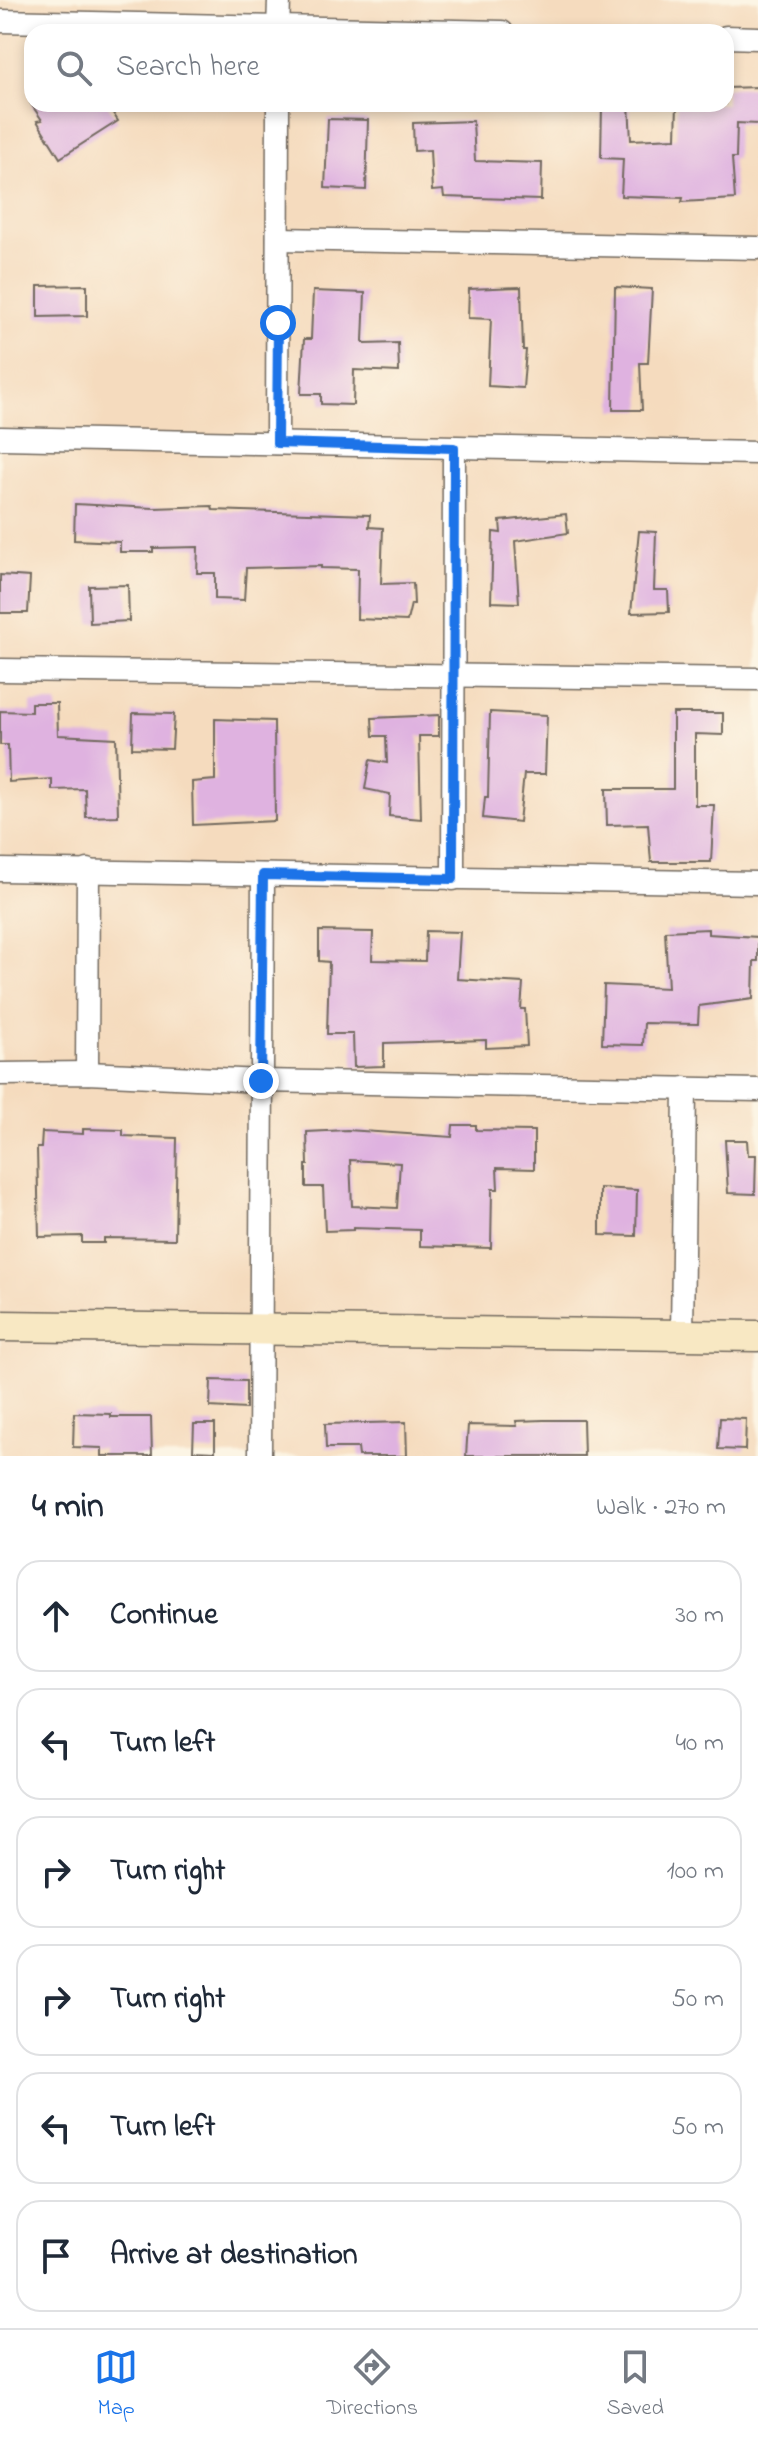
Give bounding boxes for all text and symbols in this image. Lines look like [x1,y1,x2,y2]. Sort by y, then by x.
search box [24,24,734,112]
icon: search [52,46,96,90]
text: Search here [116,46,260,90]
route start [260,305,296,341]
route end [243,1063,279,1099]
text: 4 min [32,1483,104,1533]
text: Walk · 270 m [596,1489,726,1527]
icon: ahead [34,1594,78,1638]
text: Continue [110,1594,218,1638]
text: 30 m [675,1597,724,1635]
icon: left [34,1722,78,1766]
text: Turn left [110,1722,215,1766]
text: 40 m [675,1725,724,1763]
icon: right [34,1850,78,1894]
text: Turn right [110,1850,225,1894]
text: 100 m [667,1853,724,1891]
icon: right [34,1978,78,2022]
text: Turn right [110,1978,225,2022]
text: 50 m [671,1981,724,2019]
icon: left [34,2106,78,2150]
text: Turn left [110,2106,215,2150]
text: 50 m [671,2109,724,2147]
icon: arrive [34,2234,78,2278]
text: Arrive at destination [110,2234,358,2278]
tab: Map [94,2345,138,2425]
tab: Directions [327,2345,418,2425]
tab: Saved [606,2345,664,2425]

